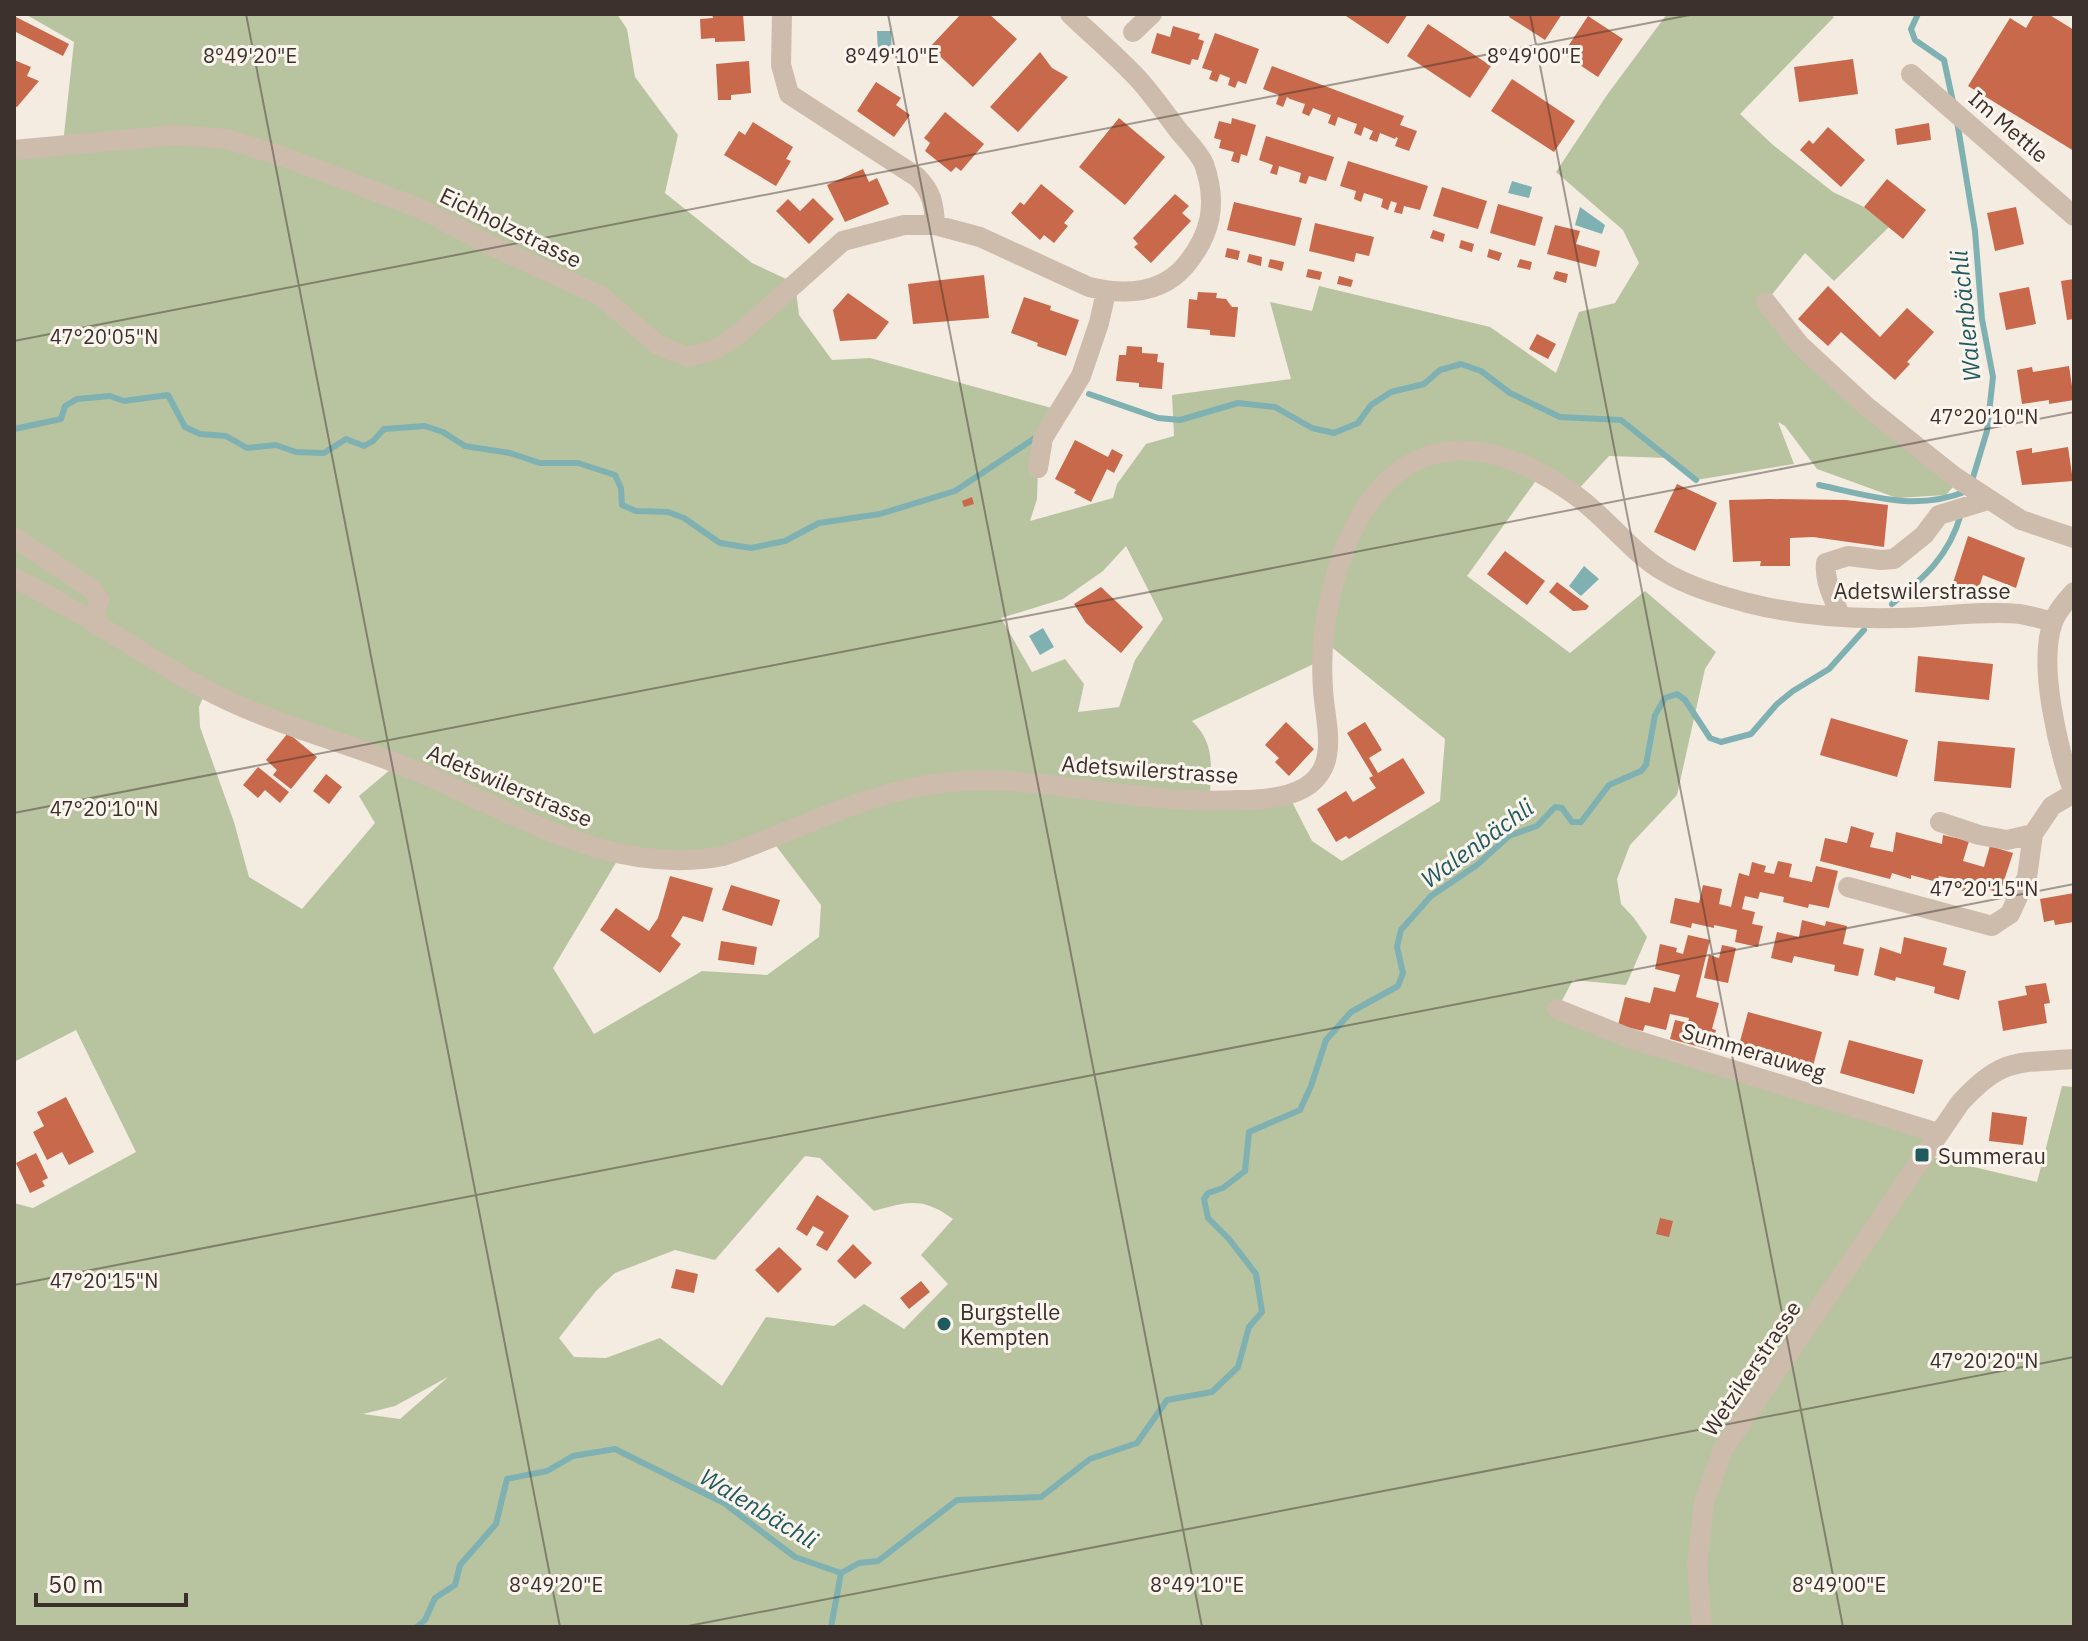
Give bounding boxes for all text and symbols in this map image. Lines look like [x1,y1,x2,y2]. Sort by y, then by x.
text: 8°49'20"E [203,42,297,69]
text: 8°49'10"E [845,42,939,69]
text: 8°49'00"E [1487,42,1581,69]
street label: Im Mettle [1963,83,2055,169]
street label: Eichholzstrasse [435,180,587,274]
water label: Walenbächli [1942,248,1988,383]
text: 47°20'05"N [50,323,158,350]
text: 47°20'10"N [1930,403,2038,430]
street label: Adetswilerstrasse [1833,576,2011,605]
street label: Adetswilerstrasse [423,737,597,833]
street label: Adetswilerstrasse [1061,748,1239,790]
water label: Walenbächli [1414,791,1540,895]
text: 47°20'10"N [50,795,158,822]
text: 47°20'15"N [1930,875,2038,902]
street label: Summerauweg [1679,1015,1830,1087]
place label: Summerau [1938,1141,2046,1170]
marker: Summerau [1913,1146,1931,1164]
text: 47°20'15"N [50,1267,158,1294]
street label: Wetzikerstrasse [1695,1295,1807,1441]
place label: Burgstelle Kempten [960,1297,1060,1351]
marker: Burgstelle Kempten [935,1315,953,1333]
text: 47°20'20"N [1930,1347,2038,1374]
water label: Walenbächli [694,1460,824,1556]
scale bar [36,1557,186,1607]
text: 50 m [48,1568,103,1600]
text: 8°49'20"E [509,1571,603,1598]
text: 8°49'10"E [1150,1571,1244,1598]
text: 8°49'00"E [1792,1571,1886,1598]

